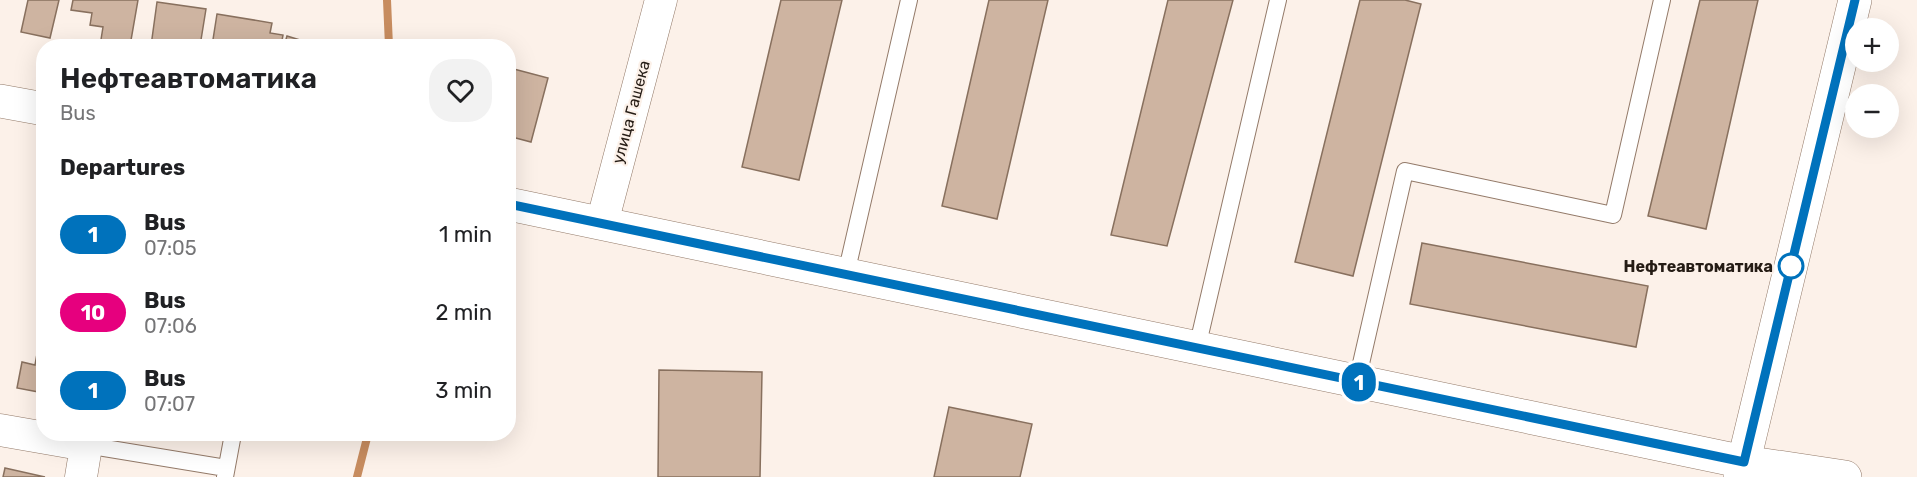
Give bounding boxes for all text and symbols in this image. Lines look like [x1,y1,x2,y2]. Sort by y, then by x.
map controls [1845,18,1899,138]
button: + [1845,18,1899,72]
street label: улица Гашека [608,58,654,166]
button: heart [429,59,492,122]
text: Нефтеавтоматика [60,62,317,95]
button: − [1845,84,1899,138]
text: Bus [60,101,96,125]
text: Departures [60,154,185,181]
text: Bus [144,209,186,236]
text: 1 min [439,221,492,248]
text: 1 [88,222,98,247]
text: 07:05 [144,236,197,260]
marker: Нефтеавтоматика [1778,253,1804,279]
place label: Нефтеавтоматика [1624,257,1773,276]
text: Bus [144,287,186,314]
text: 2 min [435,299,492,326]
text: 10 [81,300,105,325]
text: 07:06 [144,314,197,338]
line badge: 1 [1340,362,1378,401]
text: Bus [144,365,186,392]
text: 1 [1354,370,1364,395]
text: 3 min [435,377,492,404]
text: 1 [88,378,98,403]
text: 07:07 [144,392,195,416]

